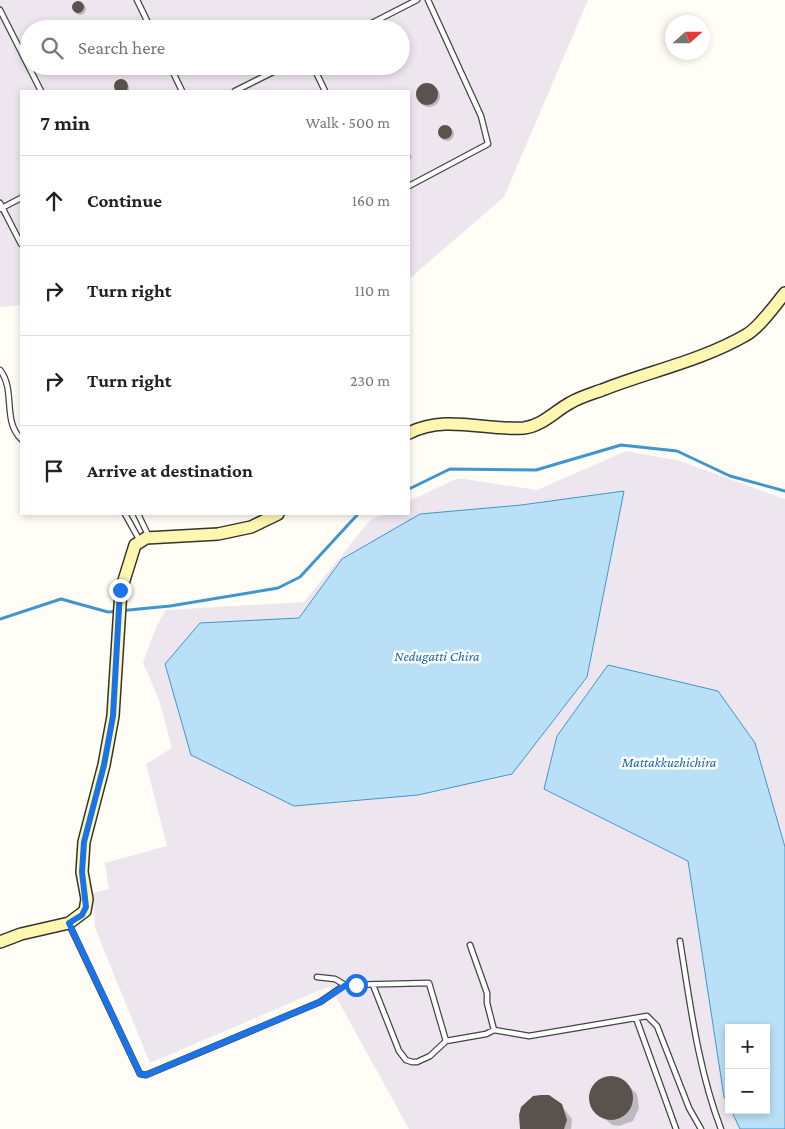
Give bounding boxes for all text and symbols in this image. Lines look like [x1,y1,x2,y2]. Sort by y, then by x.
north arrow [665,15,710,60]
search box [20,20,410,75]
icon: search [38,34,66,62]
text: Search here [78,37,165,58]
text: 7 min [40,111,90,135]
text: Walk · 500 m [305,114,390,131]
icon: ahead [40,187,68,215]
text: Continue [87,190,162,211]
text: 160 m [352,192,390,209]
icon: right [40,277,68,305]
text: Turn right [87,280,172,301]
text: 110 m [354,282,390,299]
icon: right [40,367,68,395]
text: Turn right [87,370,172,391]
text: 230 m [350,372,390,389]
icon: arrive [40,457,68,485]
text: Arrive at destination [87,460,253,481]
route end [109,579,132,602]
water label: Nedugatti Chira [394,648,480,664]
water label: Mattakkuzhichira [621,754,717,770]
route start [345,974,368,997]
map controls [725,1024,770,1114]
button: + [725,1024,770,1069]
button: − [725,1069,770,1114]

